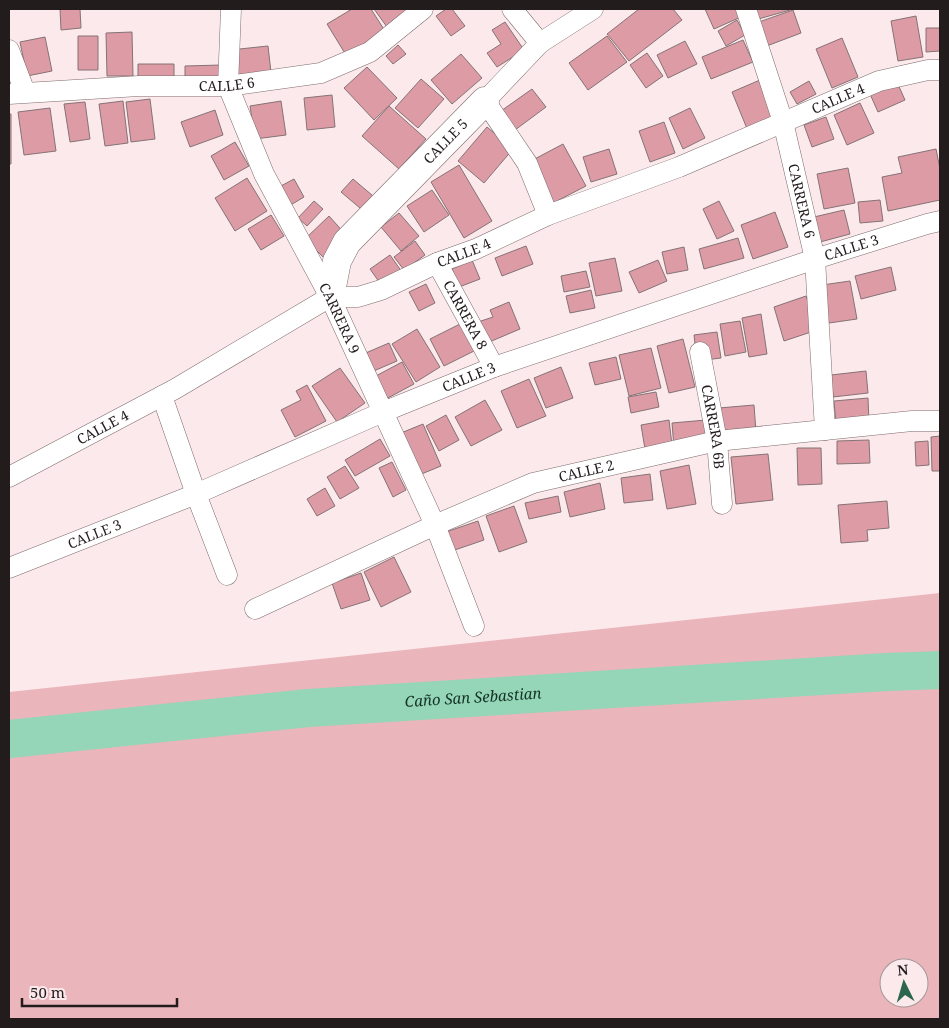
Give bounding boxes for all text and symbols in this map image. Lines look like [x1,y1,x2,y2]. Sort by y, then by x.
street label: CALLE 6 [199,72,256,95]
street label: CALLE 4 [808,78,868,118]
street label: CALLE 5 [419,114,472,168]
street label: CARRERA 6 [784,162,820,240]
street label: CALLE 3 [822,230,881,265]
street label: CALLE 4 [434,233,494,271]
street label: CARRERA 8 [439,277,493,353]
street label: CARRERA 9 [315,279,365,356]
street label: CALLE 3 [439,357,498,396]
street label: CARRERA 6B [697,383,729,470]
street label: CALLE 4 [73,405,132,448]
street label: CALLE 2 [557,455,616,486]
street label: CALLE 3 [65,514,124,553]
water label: Caño San Sebastian [404,683,542,711]
north arrow [879,958,929,1008]
text: N [896,960,909,979]
scale bar [22,976,178,1008]
text: 50 m [30,982,65,1002]

